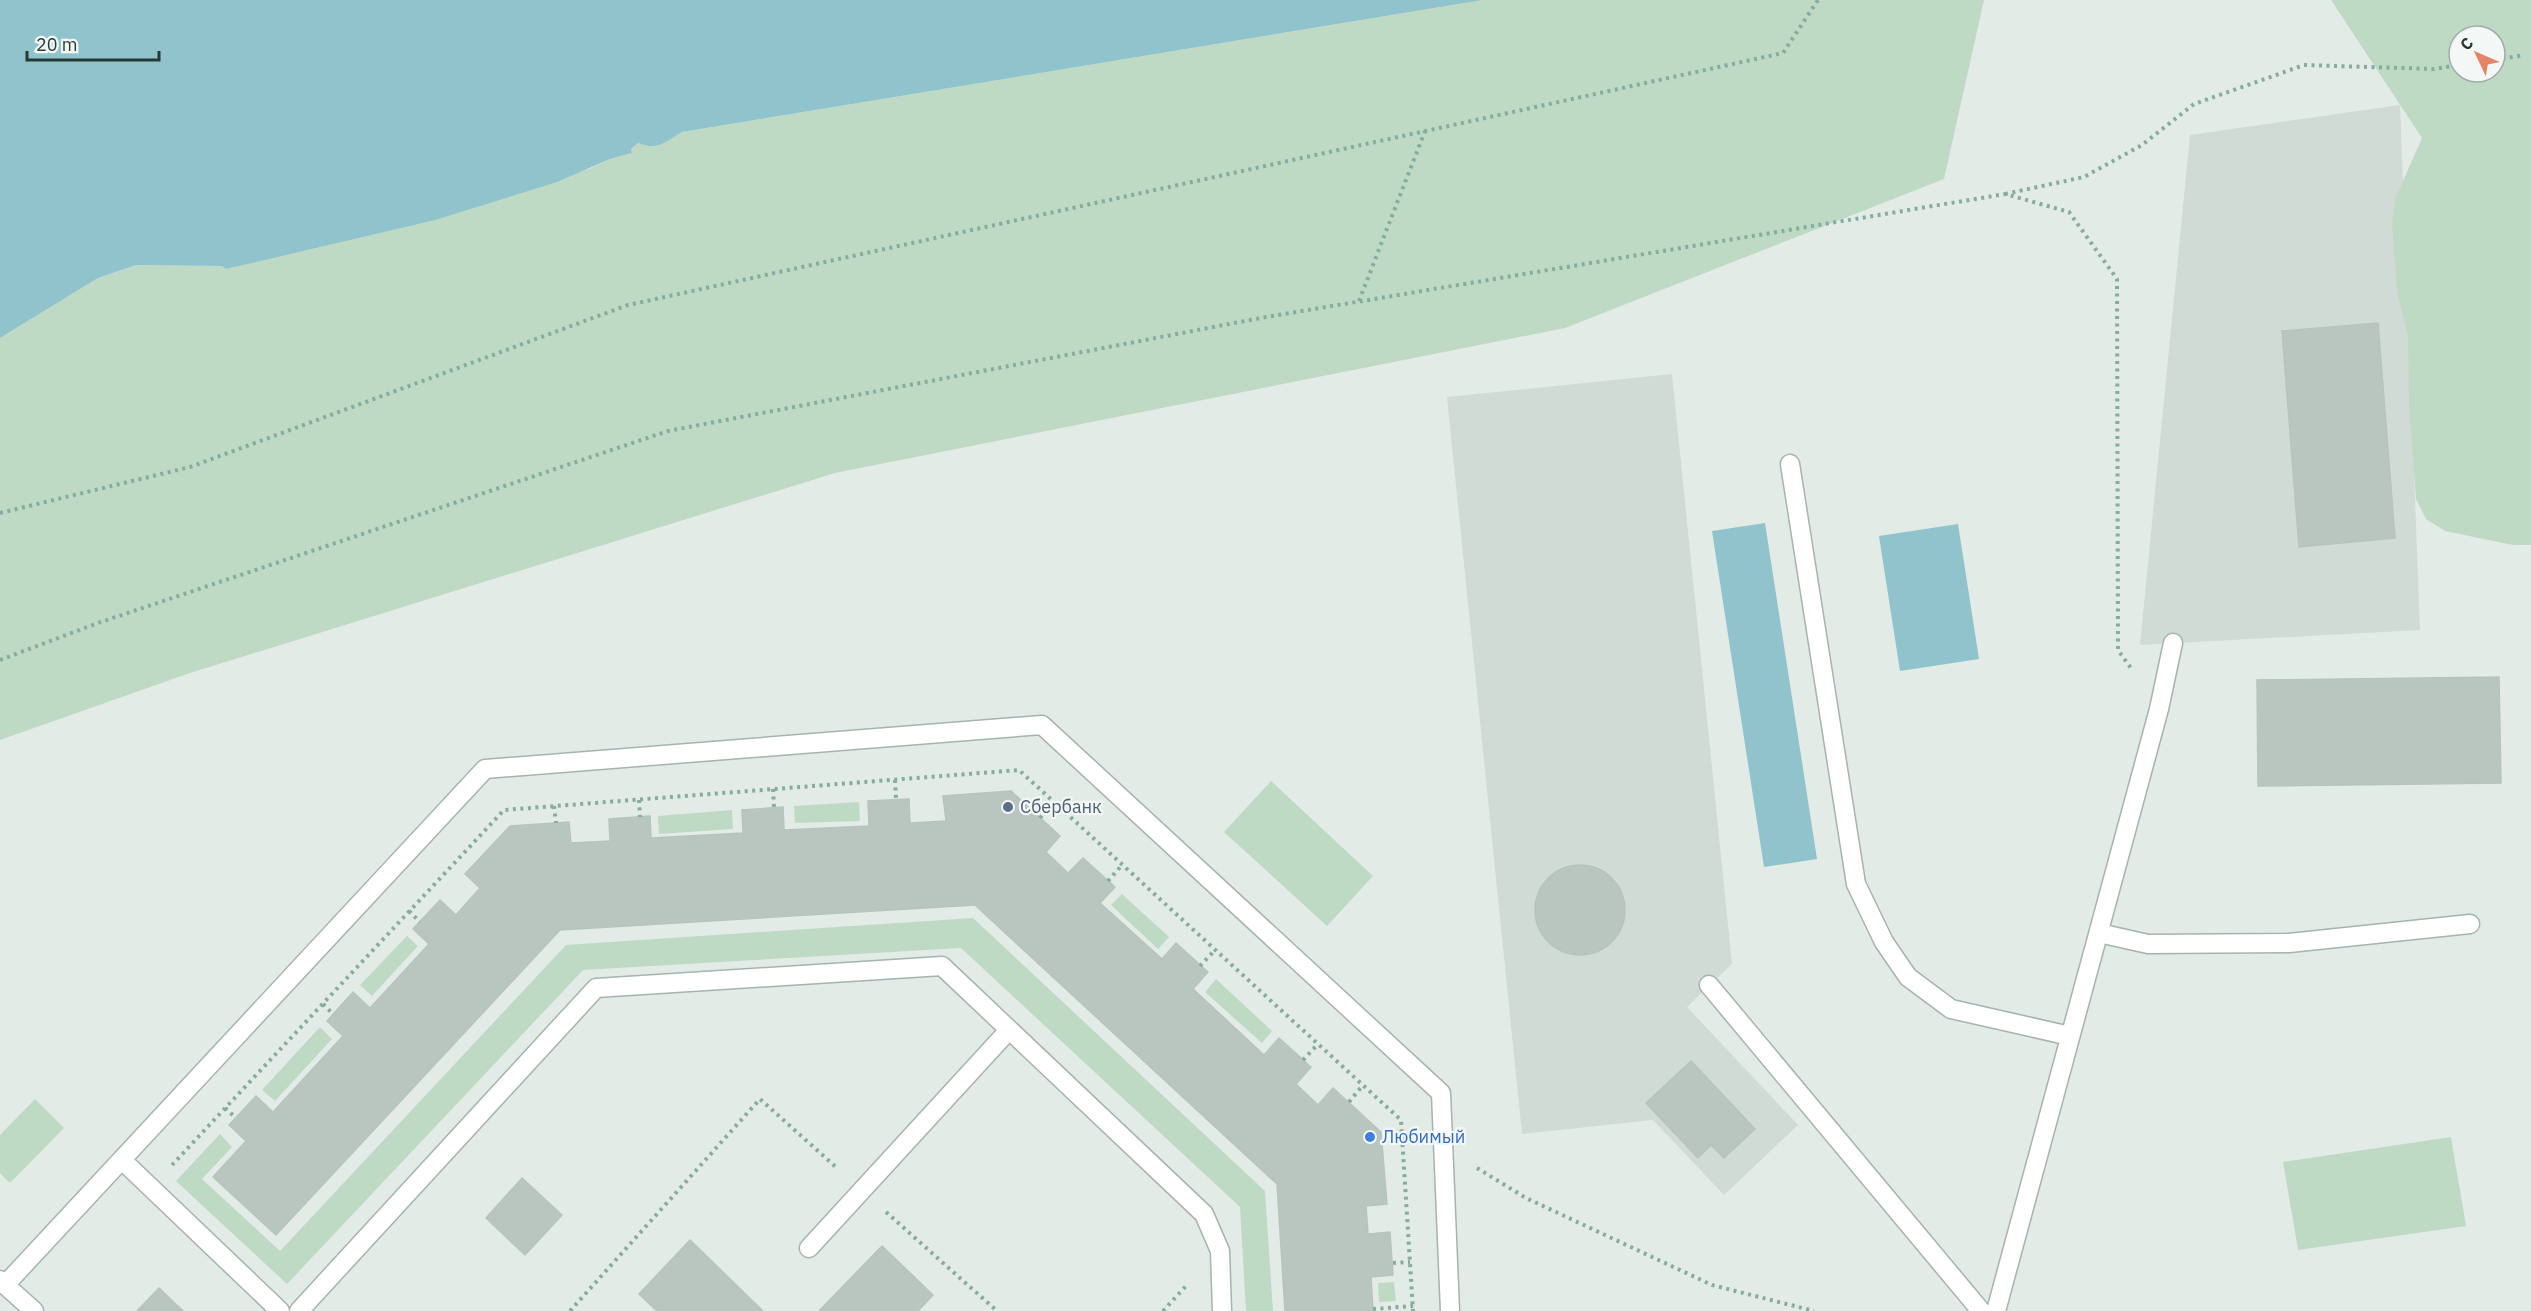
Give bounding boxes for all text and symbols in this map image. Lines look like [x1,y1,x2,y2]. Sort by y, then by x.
scale bar [27,24,159,62]
north arrow [2447,24,2507,84]
text: 20 m [36,33,78,56]
text: С [2455,33,2477,54]
place label: Сбербанк [1020,795,1102,818]
marker: Сбербанк [1001,800,1015,814]
place label: Любимый [1382,1125,1465,1148]
marker: Любимый [1363,1130,1377,1144]

